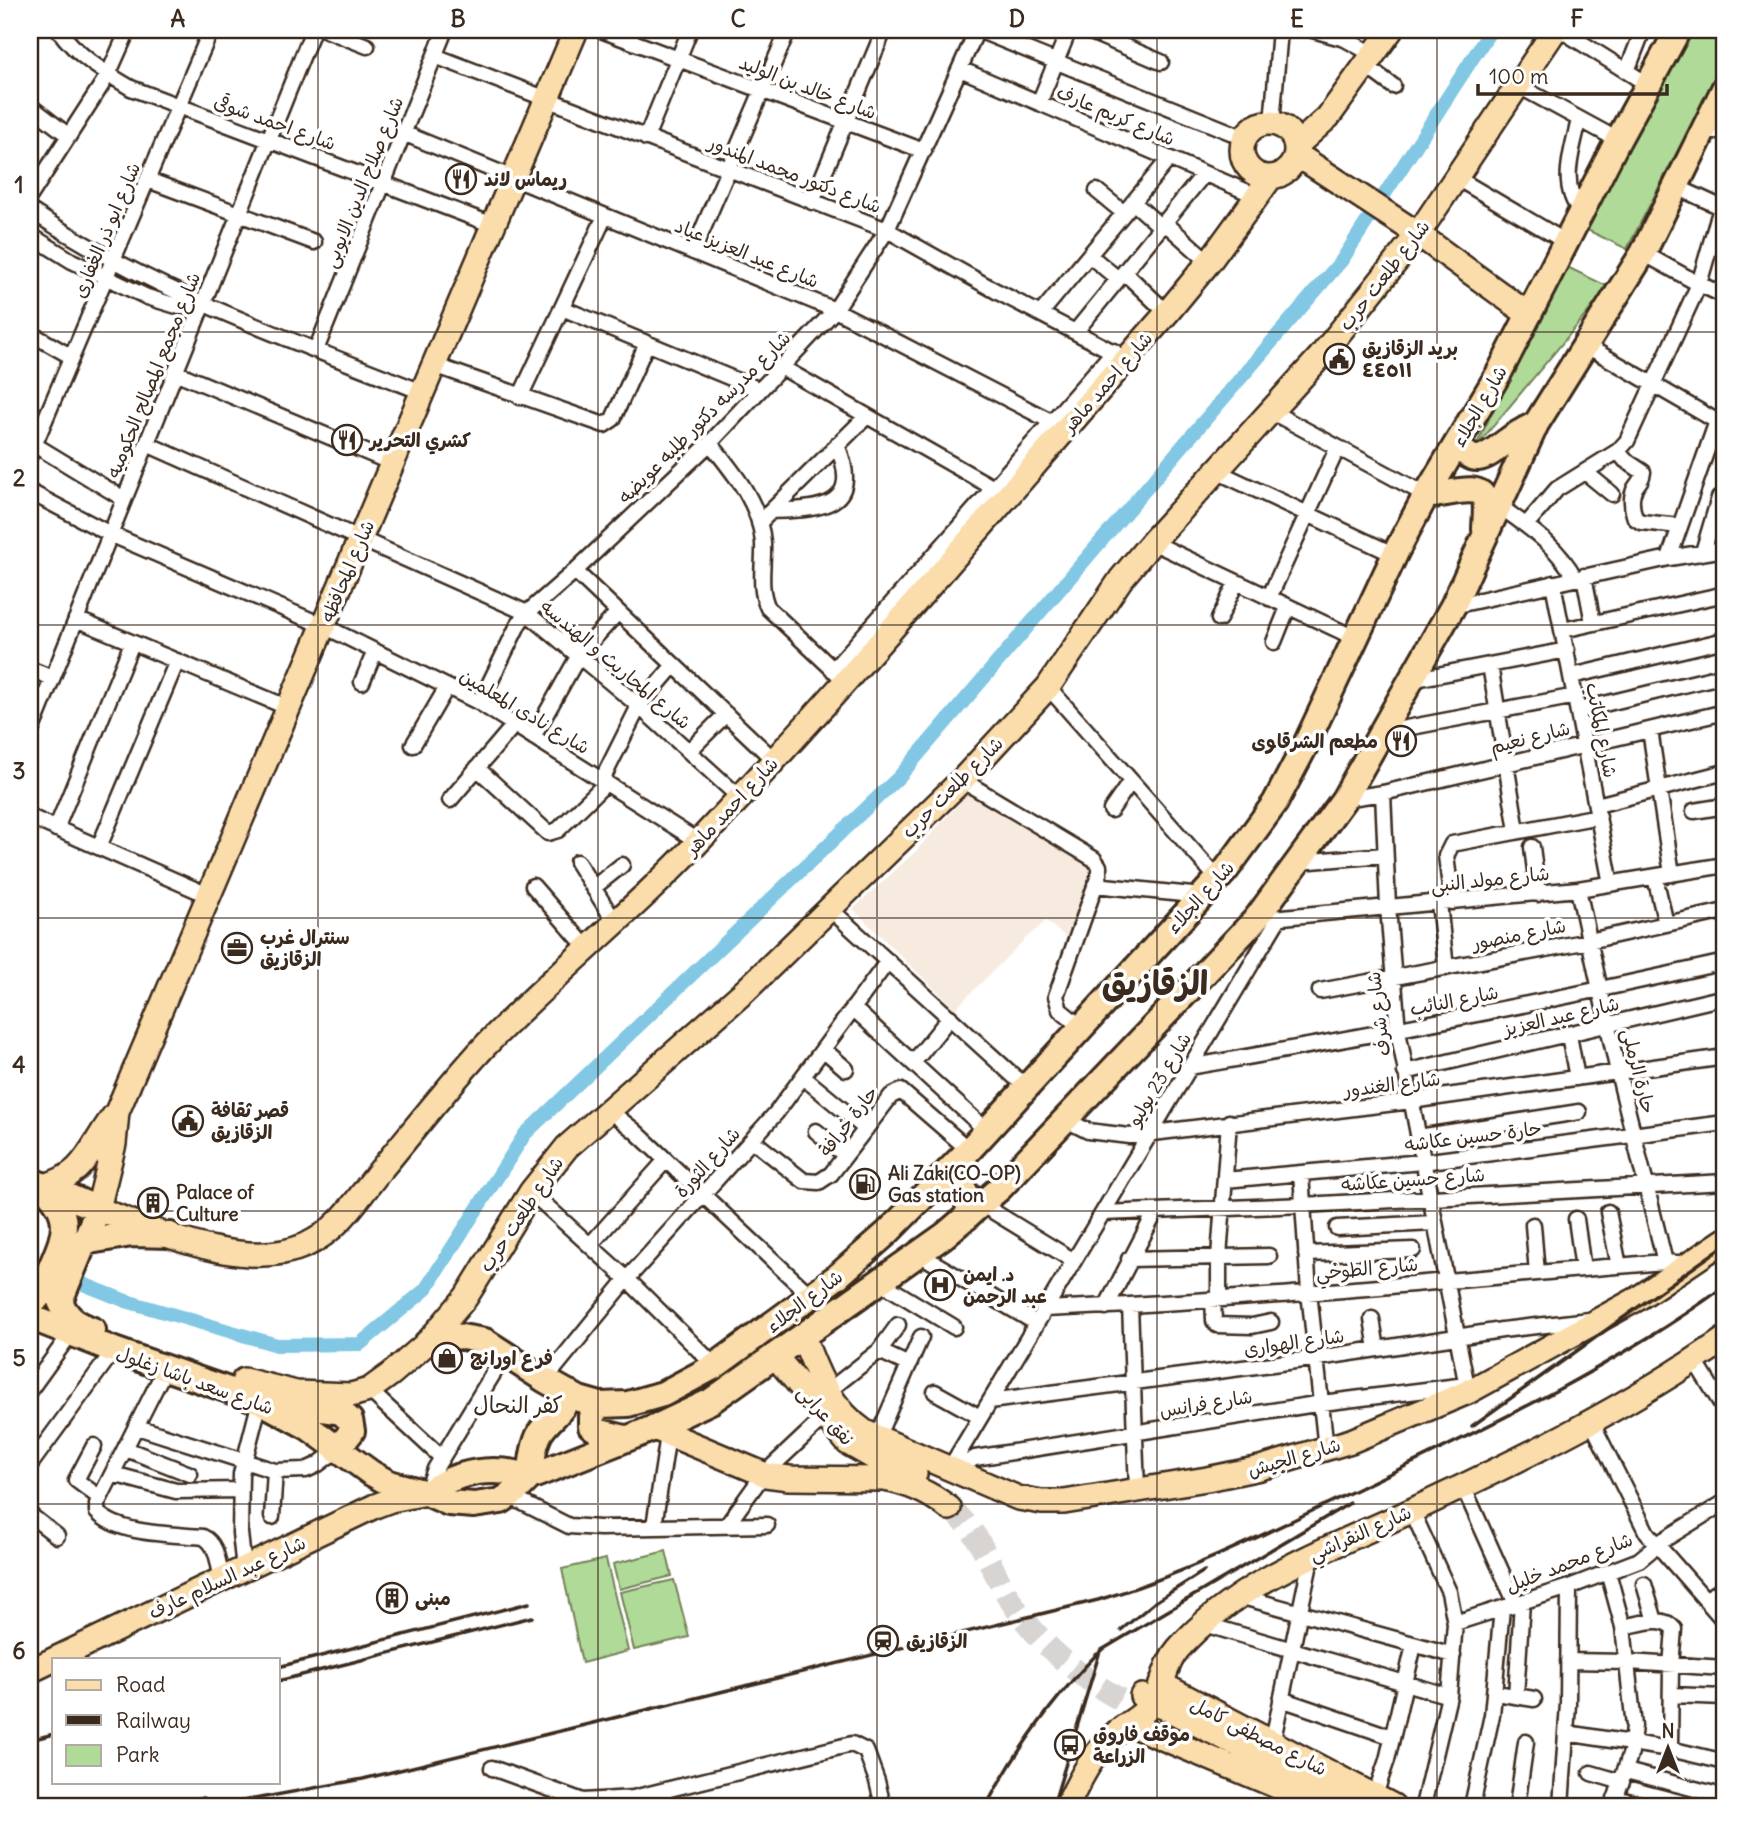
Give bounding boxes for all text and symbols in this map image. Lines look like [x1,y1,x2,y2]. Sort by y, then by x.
text: A [171,4,186,33]
text: B [450,4,466,33]
text: C [730,4,746,33]
text: D [1009,4,1025,33]
text: E [1290,4,1304,33]
text: F [1570,4,1584,33]
street label: شارع خالد بن الوليد [735,50,880,126]
scale bar [1478,52,1668,96]
text: 100 m [1489,63,1548,90]
street label: شارع كريم عارف [1052,79,1179,153]
street label: شارع احمد شوقى [210,89,339,157]
street label: شارع صلاح الدين الايوبى [318,93,410,272]
street label: شارع دكتور محمد المندور [703,129,885,220]
street label: شارع ابو ذر الغفارى [67,159,147,302]
restaurant icon: ريماس لاند [444,162,478,196]
place label: ريماس لاند [484,167,567,191]
text: 1 [14,170,24,199]
street label: شارع عبد العزيز عياد [671,213,823,295]
street label: شارع طلعت حرب [1333,215,1436,336]
street label: شارع مجمع المصالح الحكوميه [101,269,207,482]
street label: شارع مدرسه دكتور طلبه عويضه [613,326,797,510]
street label: شارع احمد ماهر [1055,326,1159,440]
place label: بريد الزقازيق ٤٤٥١١ [1362,336,1458,382]
public building icon: بريد الزقازيق ٤٤٥١١ [1322,342,1356,376]
street label: شارع الجلاء [1446,361,1514,452]
restaurant icon: كشري التحرير [330,423,364,457]
place label: كشري التحرير [368,428,472,455]
text: 2 [13,463,26,492]
street label: شارع المحافظه [315,516,381,626]
street label: شارع المحاريث و الهندسه [535,594,696,736]
street label: شارع نادى المعلمين [455,663,594,761]
street label: شارع المكاتب [1579,680,1623,780]
street label: شارع نعيم [1488,716,1573,761]
restaurant icon: مطعم الشرقاوى [1384,724,1418,758]
place label: مطعم الشرقاوى [1251,729,1378,756]
street label: شارع طلعت حرب [896,731,1009,844]
street label: شارع احمد ماهر [678,752,784,863]
text: 3 [12,756,26,785]
street label: شارع الجلاء [1161,856,1241,940]
street label: شارع مولد النبى [1429,861,1551,899]
street label: شارع منصور [1468,913,1568,957]
place label: سنترال غرب الزقازيق [260,925,350,971]
office icon: سنترال غرب الزقازيق [220,931,254,965]
district label: الزقازيق [1102,962,1208,1004]
street label: شارع شرف [1361,970,1397,1058]
street label: شارع النائب [1408,980,1501,1022]
street label: شارع عبد العزيز [1499,991,1622,1043]
street label: حارة الرملى [1616,1026,1661,1116]
street label: شارع 23 يوليو [1121,1028,1198,1132]
text: 4 [12,1050,26,1079]
street label: شارع الغندور [1340,1066,1442,1104]
street label: حارة خرافة [813,1081,883,1161]
place label: قصر ثقافة الزقازيق [211,1098,289,1144]
public building icon: قصر ثقافة الزقازيق [171,1104,205,1138]
street label: حارة حسين عكاشه [1403,1116,1543,1156]
street label: شارع الثورة [669,1122,747,1204]
street label: شارع طلعت حرب [474,1152,570,1277]
place label: Ali Zaki(CO-OP) Gas station [888,1161,1021,1207]
street label: شارع حسين عكاشه [1340,1162,1486,1198]
fuel station icon: Ali Zaki(CO-OP) Gas station [848,1167,882,1201]
place label: Palace of Culture [176,1180,254,1226]
building icon: Palace of Culture [136,1186,170,1220]
street label: شارع الطوخي [1315,1252,1420,1289]
place label: د. ايمن عبد الرحمن [963,1262,1047,1309]
street label: شارع الجلاء [761,1264,848,1339]
hospital icon: د. ايمن عبد الرحمن [923,1268,957,1302]
street label: شارع الهوارى [1242,1323,1346,1363]
street label: شارع سعد باشا زغلول [113,1340,277,1421]
shop icon: فرع اورانج [430,1341,464,1375]
text: 5 [12,1343,26,1372]
place label: فرع اورانج [470,1346,553,1372]
street label: نفق عرابى [792,1380,859,1451]
street label: شارع فرانس [1158,1384,1254,1424]
district label: كفر النحال [473,1390,563,1419]
street label: شارع الجيش [1245,1432,1344,1484]
street label: شارع النقراشي [1305,1500,1417,1571]
street label: شارع محمد خليل [1502,1527,1637,1599]
street label: شارع عبد السلام عارف [145,1530,311,1627]
building icon: مبنى [375,1581,409,1615]
place label: مبنى [415,1586,451,1611]
station icon: الزقازيق [866,1624,900,1658]
place label: الزقازيق [906,1629,967,1653]
text: 6 [12,1636,26,1665]
legend [52,1658,280,1784]
text: Road [116,1671,165,1698]
street label: شارع مصطفى كامل [1186,1691,1331,1782]
text: Railway [116,1707,191,1734]
north arrow [1632,1714,1702,1784]
text: N [1661,1719,1675,1743]
place label: موقف فاروق الزراعة [1093,1722,1190,1768]
bus stop icon: موقف فاروق الزراعة [1053,1728,1087,1762]
text: Park [116,1741,159,1768]

